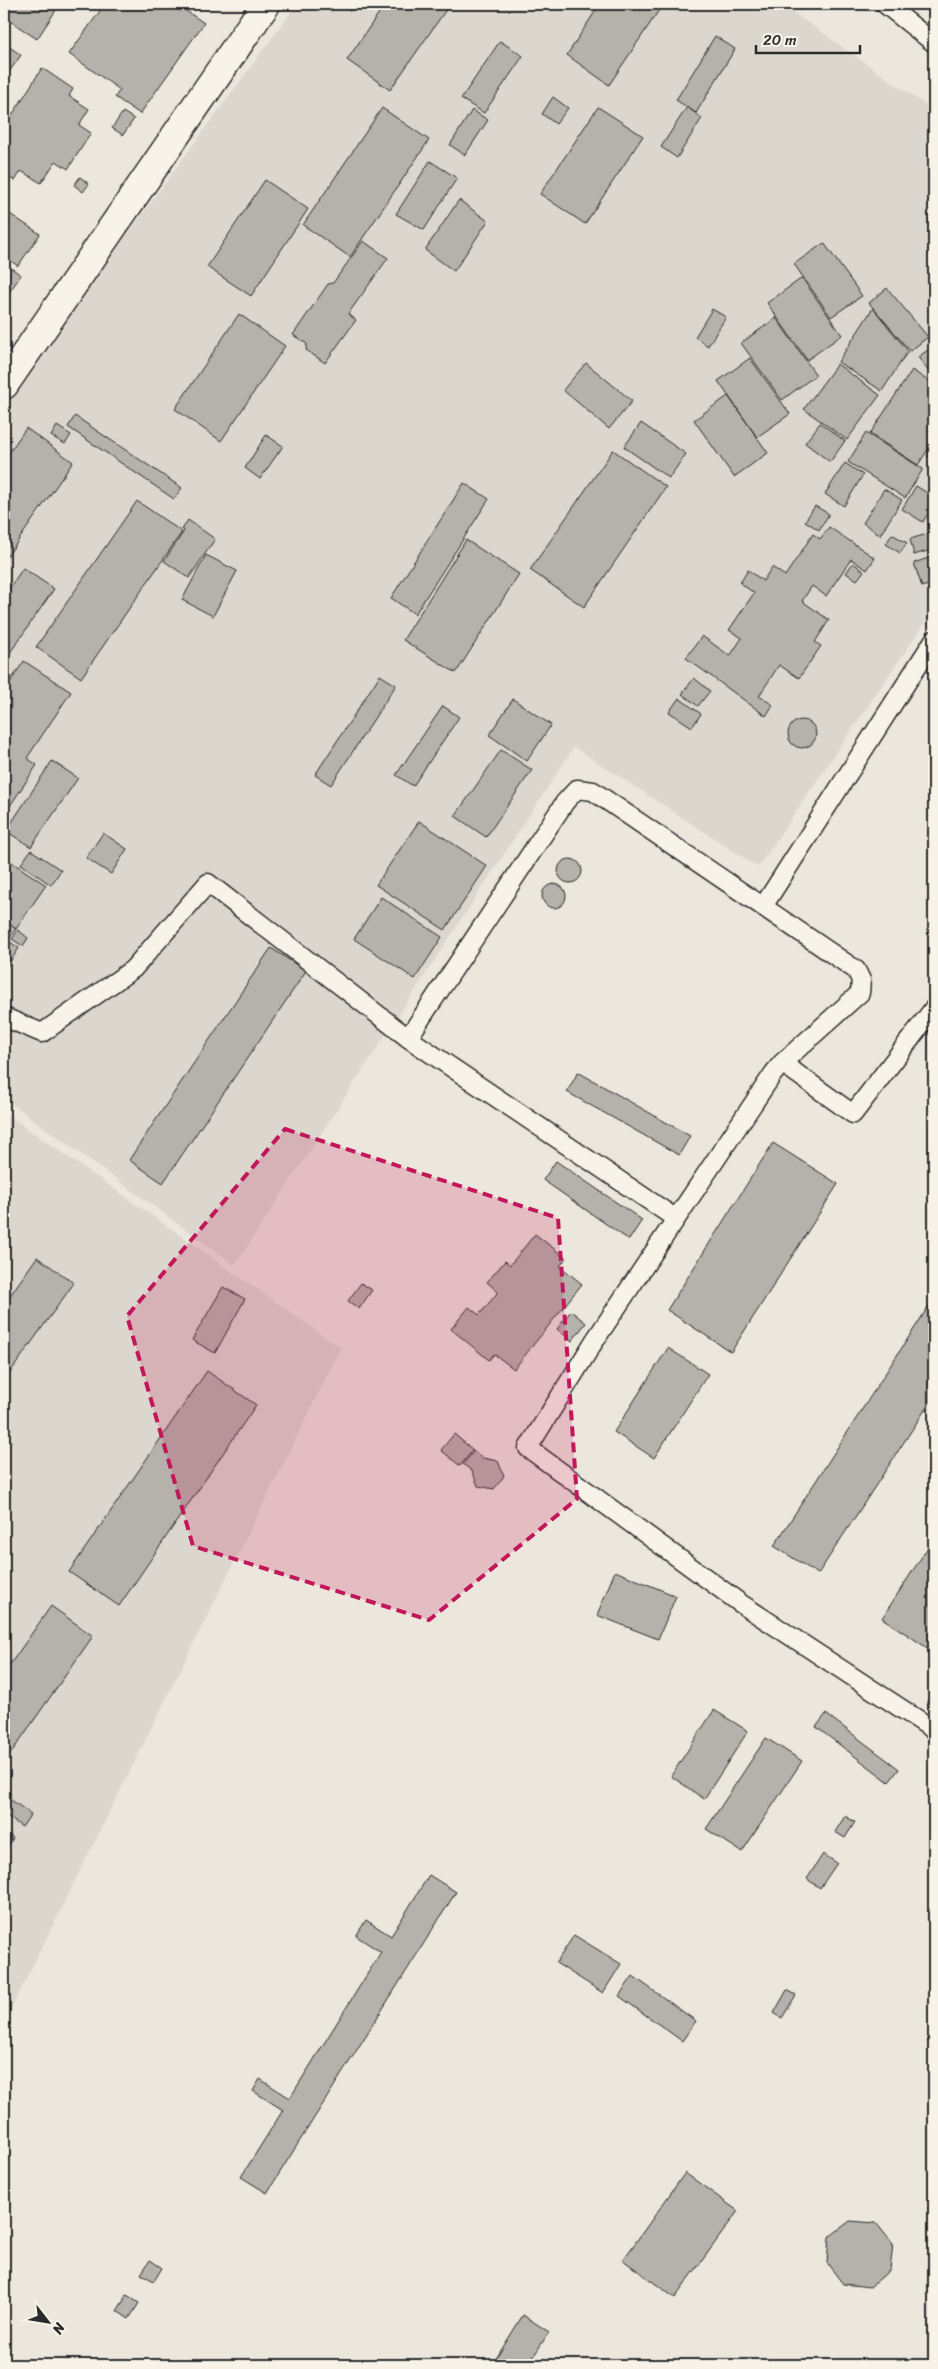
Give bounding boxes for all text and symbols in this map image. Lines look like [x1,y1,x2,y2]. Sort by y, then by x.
scale bar [756,22,859,54]
text: 20 m [763,27,797,53]
north arrow [22,2296,72,2346]
text: N [45,2317,72,2339]

